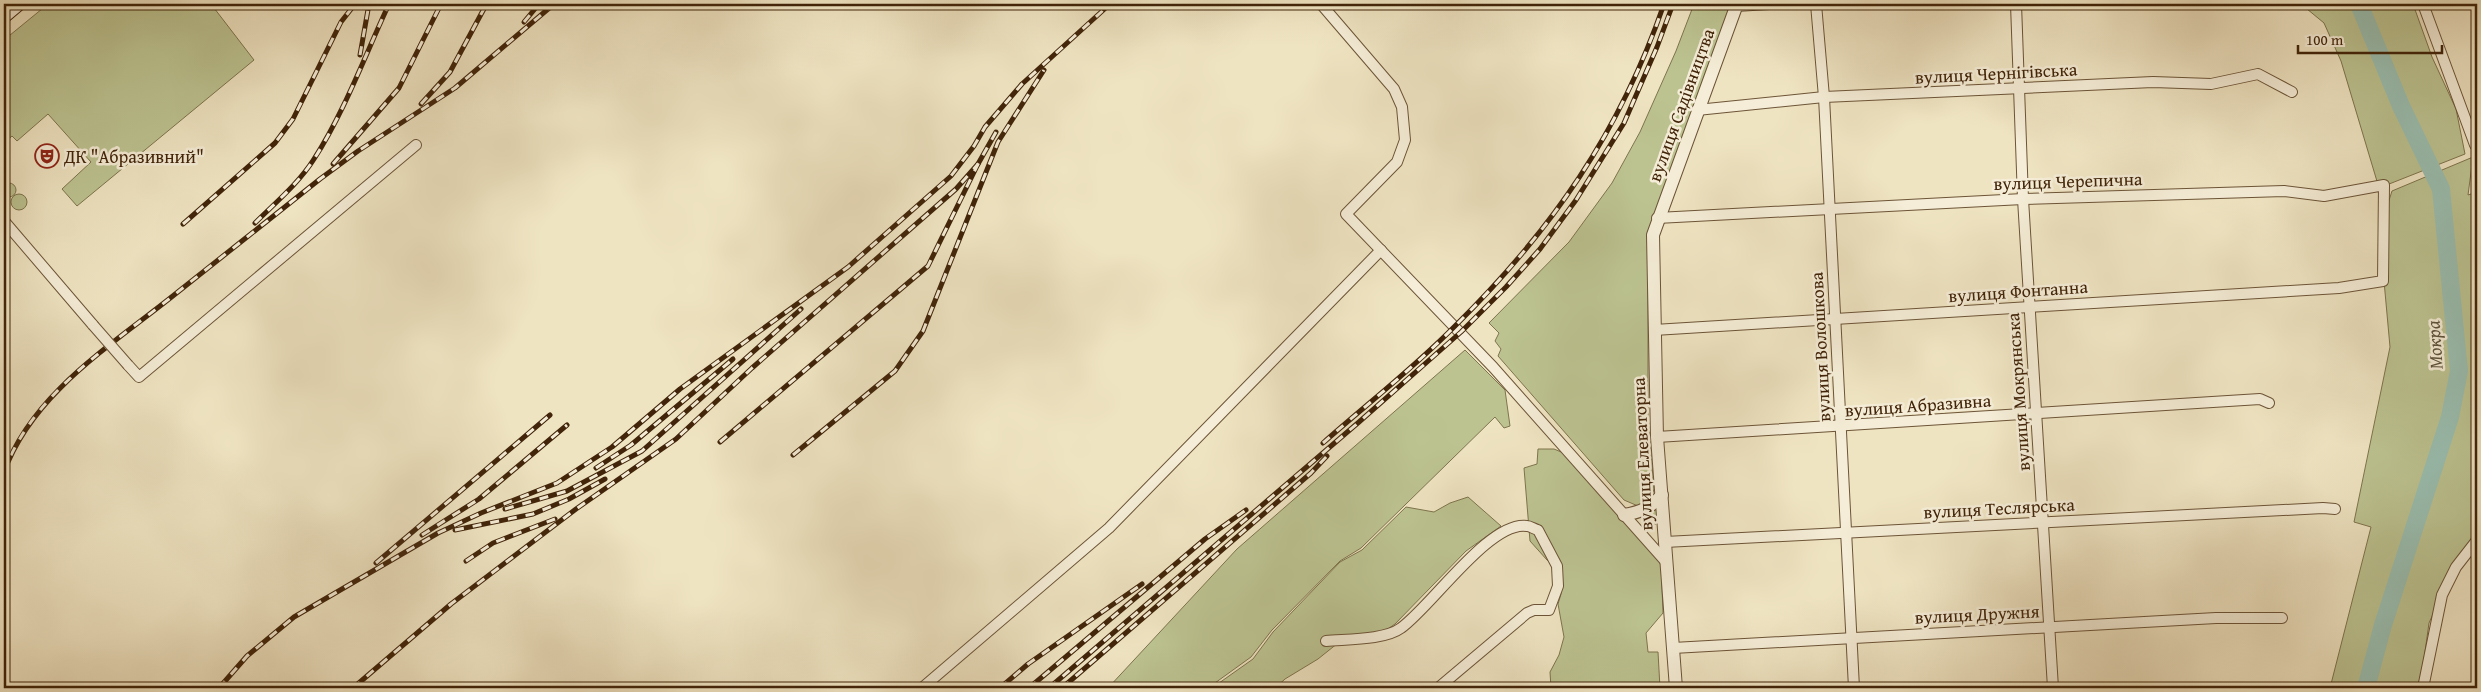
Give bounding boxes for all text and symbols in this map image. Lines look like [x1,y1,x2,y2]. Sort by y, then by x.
scale bar [2298,22,2442,54]
street label: вулиця Садівництва [1641,24,1721,185]
text: 100 m [2306,29,2344,50]
street label: вулиця Чернігівська [1914,55,2078,91]
theatre icon: ДК "Абразивний" [34,143,60,169]
place label: ДК "Абразивний" [63,143,204,170]
street label: вулиця Черепична [1993,165,2143,197]
street label: вулиця Волошкова [1803,271,1837,423]
street label: вулиця Фонтанна [1947,273,2089,309]
street label: вулиця Мокрянська [1999,312,2037,472]
water label: Мокра [2418,319,2450,370]
street label: вулиця Елеваторна [1624,376,1659,531]
street label: вулиця Абразивна [1844,386,1992,424]
street label: вулиця Теслярська [1923,491,2076,525]
street label: вулиця Дружня [1914,597,2040,631]

